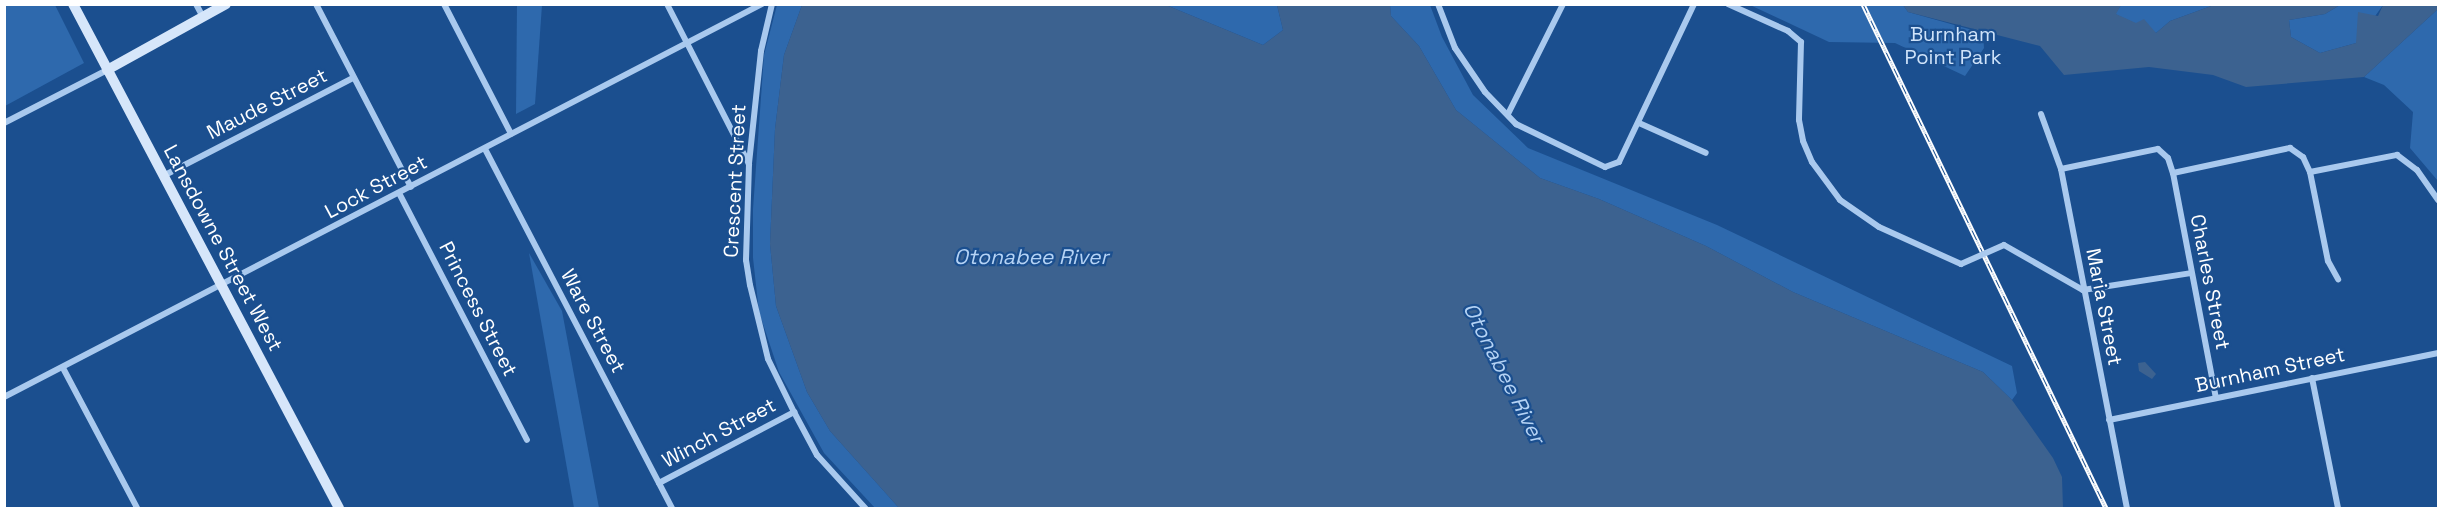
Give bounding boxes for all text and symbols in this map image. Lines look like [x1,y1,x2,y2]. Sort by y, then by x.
park label: Burnham Point Park [1905,22,2001,69]
street label: Maude Street [203,63,331,145]
street label: Crescent Street [719,104,751,258]
street label: Lansdowne Street West [158,141,288,355]
street label: Lock Street [321,150,431,224]
street label: Charles Street [2185,212,2235,352]
street label: Princess Street [434,238,522,380]
water label: Otonabee River [954,244,1108,270]
street label: Maria Street [2081,246,2127,368]
street label: Ware Street [556,265,630,377]
water label: Otonabee River [1458,298,1550,448]
street label: Burnham Street [2193,342,2347,398]
street label: Winch Street [658,393,780,473]

